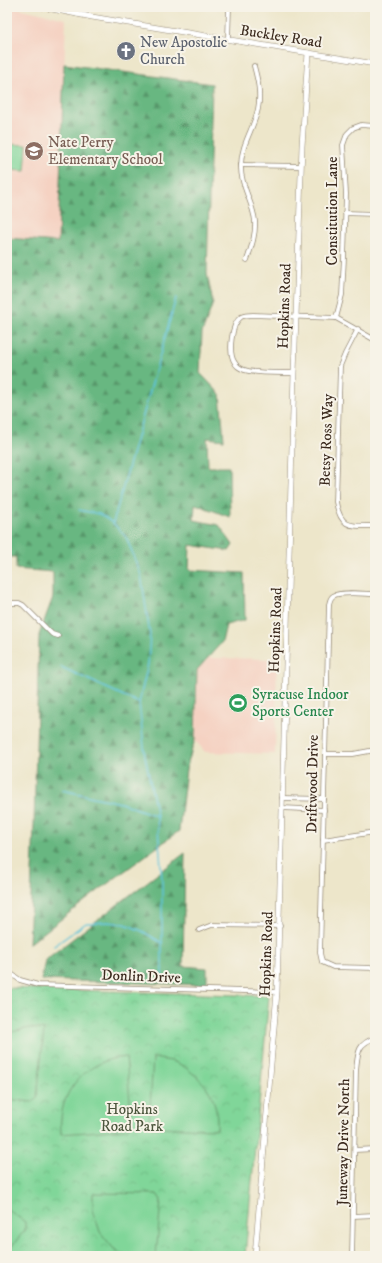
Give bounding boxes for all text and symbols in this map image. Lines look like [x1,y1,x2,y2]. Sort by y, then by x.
street label: Buckley Road [239,21,324,52]
place label: New Apostolic Church [140,33,228,69]
church icon: New Apostolic Church [115,40,137,62]
place label: Nate Perry Elementary School [48,133,163,169]
school or university icon: Nate Perry Elementary School [23,140,45,162]
street label: Constitution Lane [323,157,342,265]
street label: Hopkins Road [274,262,296,349]
street label: Betsy Ross Way [315,393,338,487]
street label: Hopkins Road [265,586,287,673]
place label: Syracuse Indoor Sports Center [252,685,349,721]
sports icon: Syracuse Indoor Sports Center [227,692,249,714]
street label: Driftwood Drive [302,735,323,833]
street label: Hopkins Road [256,910,278,997]
street label: Donlin Drive [101,966,181,987]
street label: Juneway Drive North [333,1078,354,1208]
park label: Hopkins Road Park [101,1100,164,1136]

